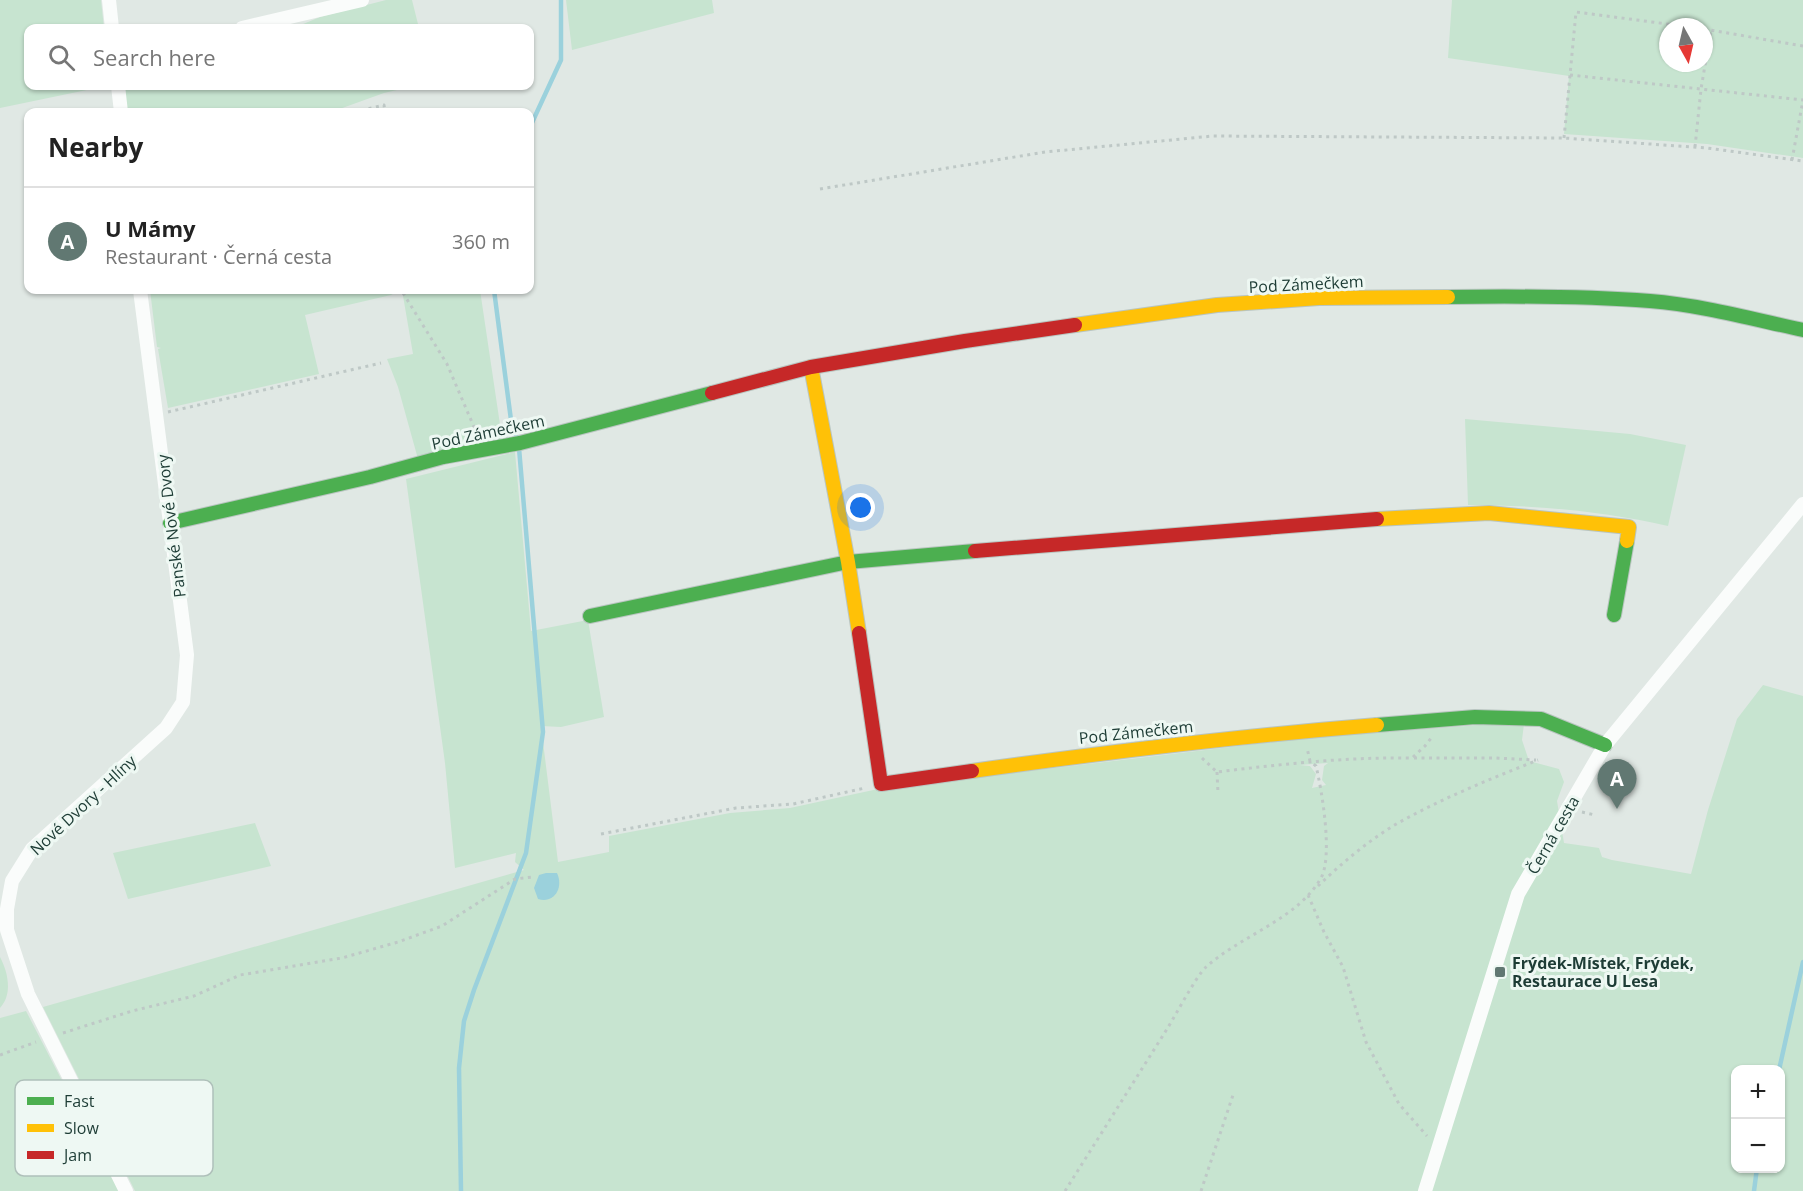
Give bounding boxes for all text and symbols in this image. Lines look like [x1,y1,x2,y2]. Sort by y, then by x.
north arrow [1659,18,1713,72]
search box [24,24,534,90]
icon: search [45,41,78,74]
text: Search here [93,42,216,72]
text: Nearby [48,129,143,165]
text: U Mámy [105,213,196,243]
text: A [61,228,74,255]
text: 360 m [452,228,510,255]
text: Restaurant · Černá cesta [105,243,332,270]
street label: Pod Zámečkem [1248,270,1364,298]
street label: Pod Zámečkem [430,409,546,455]
street label: Panské Nové Dvory [151,452,191,599]
your location [846,493,875,522]
street label: Pod Zámečkem [1078,715,1194,749]
street label: Nové Dvory - Hlíny [25,749,142,860]
pin: A [1598,760,1636,809]
street label: Černá cesta [1522,792,1584,878]
place label: Frýdek-Místek, Frýdek, Restaurace U Lesa [1512,952,1694,992]
marker: Frýdek-Místek, Frýdek, Restaurace U Lesa [1493,965,1507,979]
map controls [1731,1065,1785,1173]
button: + [1731,1065,1785,1119]
legend [15,1080,213,1176]
text: Fast [64,1090,95,1112]
text: Slow [64,1117,99,1139]
button: − [1731,1119,1785,1173]
text: Jam [62,1144,92,1166]

